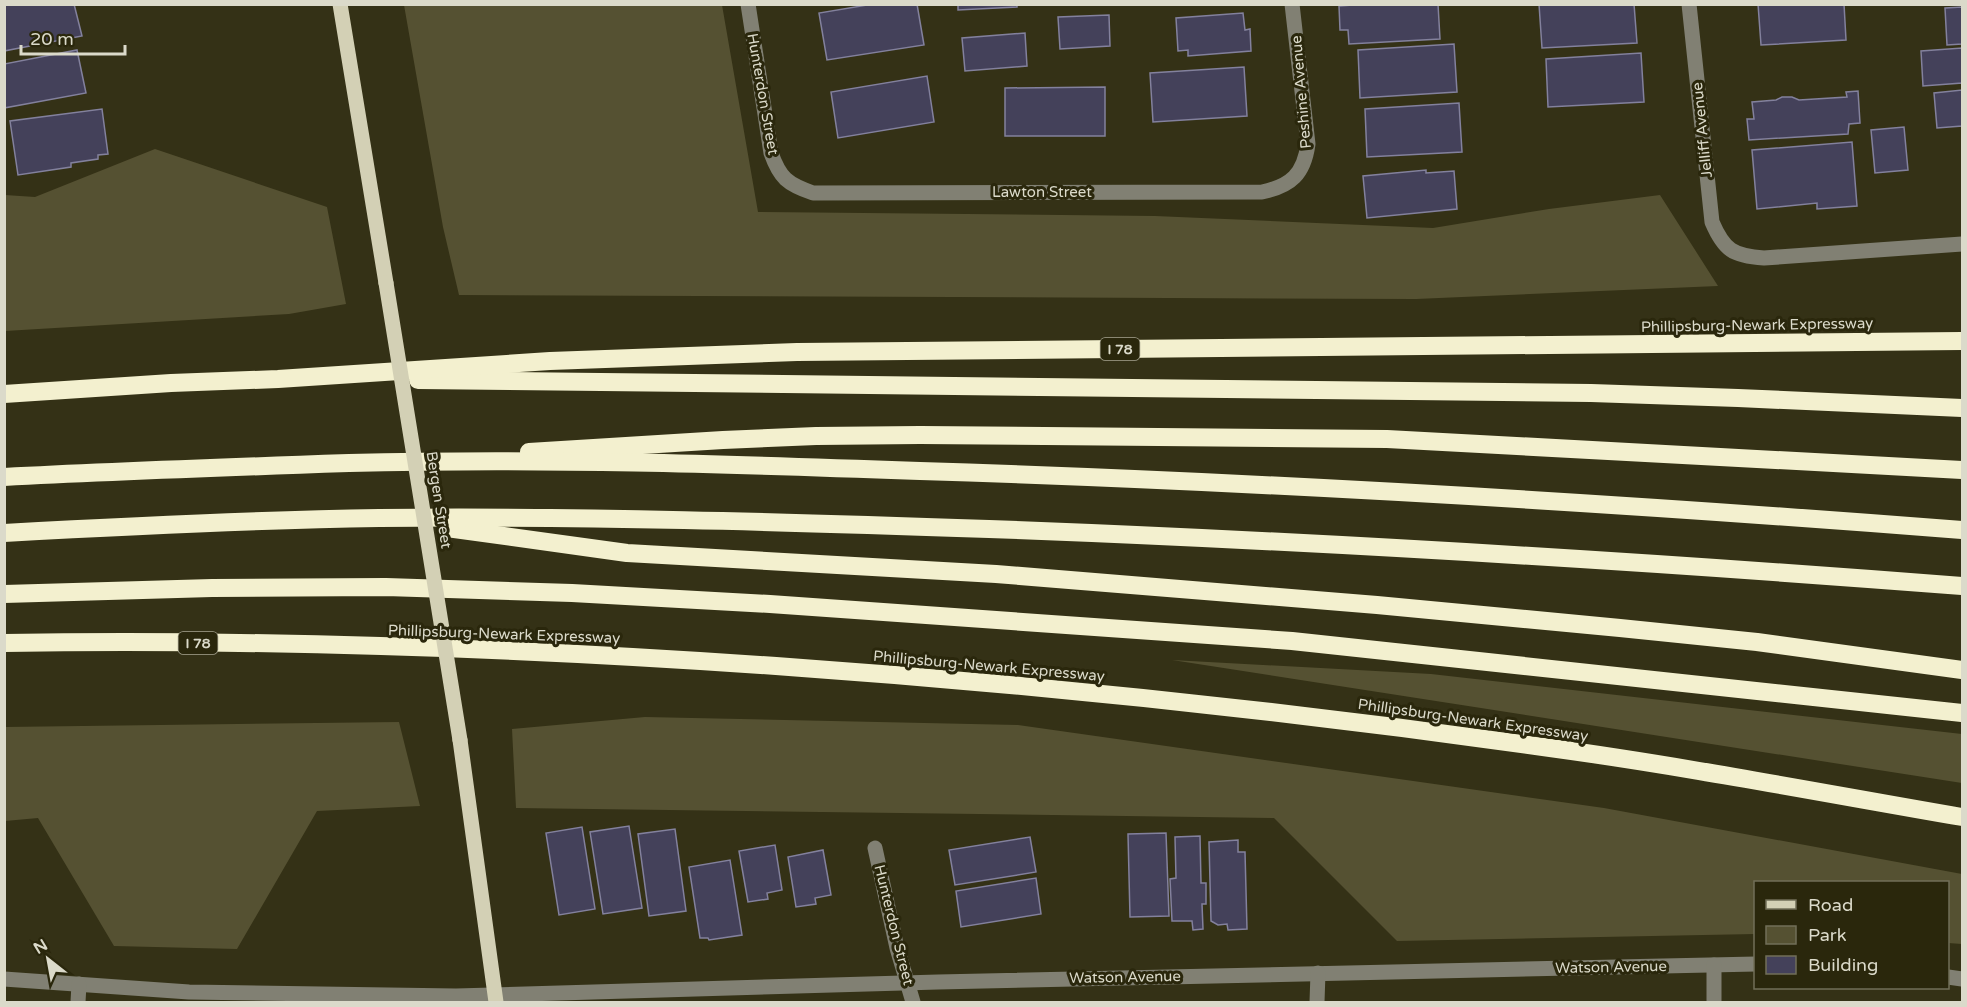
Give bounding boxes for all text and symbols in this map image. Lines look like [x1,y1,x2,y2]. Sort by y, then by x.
scale bar [21,18,124,56]
text: 20 m [30,28,74,50]
street label: Hunterdon Street [743,32,783,157]
street label: Peshine Avenue [1287,35,1315,149]
street label: Jelliff Avenue [1688,81,1716,179]
street label: Lawton Street [992,183,1092,201]
street label: Phillipsburg-Newark Expressway [1641,314,1873,336]
road number: I 78 [1100,338,1140,360]
street label: Bergen Street [422,450,456,550]
street label: Phillipsburg-Newark Expressway [388,621,620,647]
road number: I 78 [178,632,218,654]
street label: Phillipsburg-Newark Expressway [872,647,1106,685]
street label: Phillipsburg-Newark Expressway [1357,695,1589,745]
street label: Hunterdon Street [870,863,918,987]
legend [1754,881,1949,989]
text: Road [1808,894,1853,916]
text: Park [1808,924,1847,946]
north arrow [18,929,78,989]
text: N [30,935,51,959]
text: Building [1808,954,1878,976]
street label: Watson Avenue [1555,957,1667,977]
street label: Watson Avenue [1069,967,1181,987]

